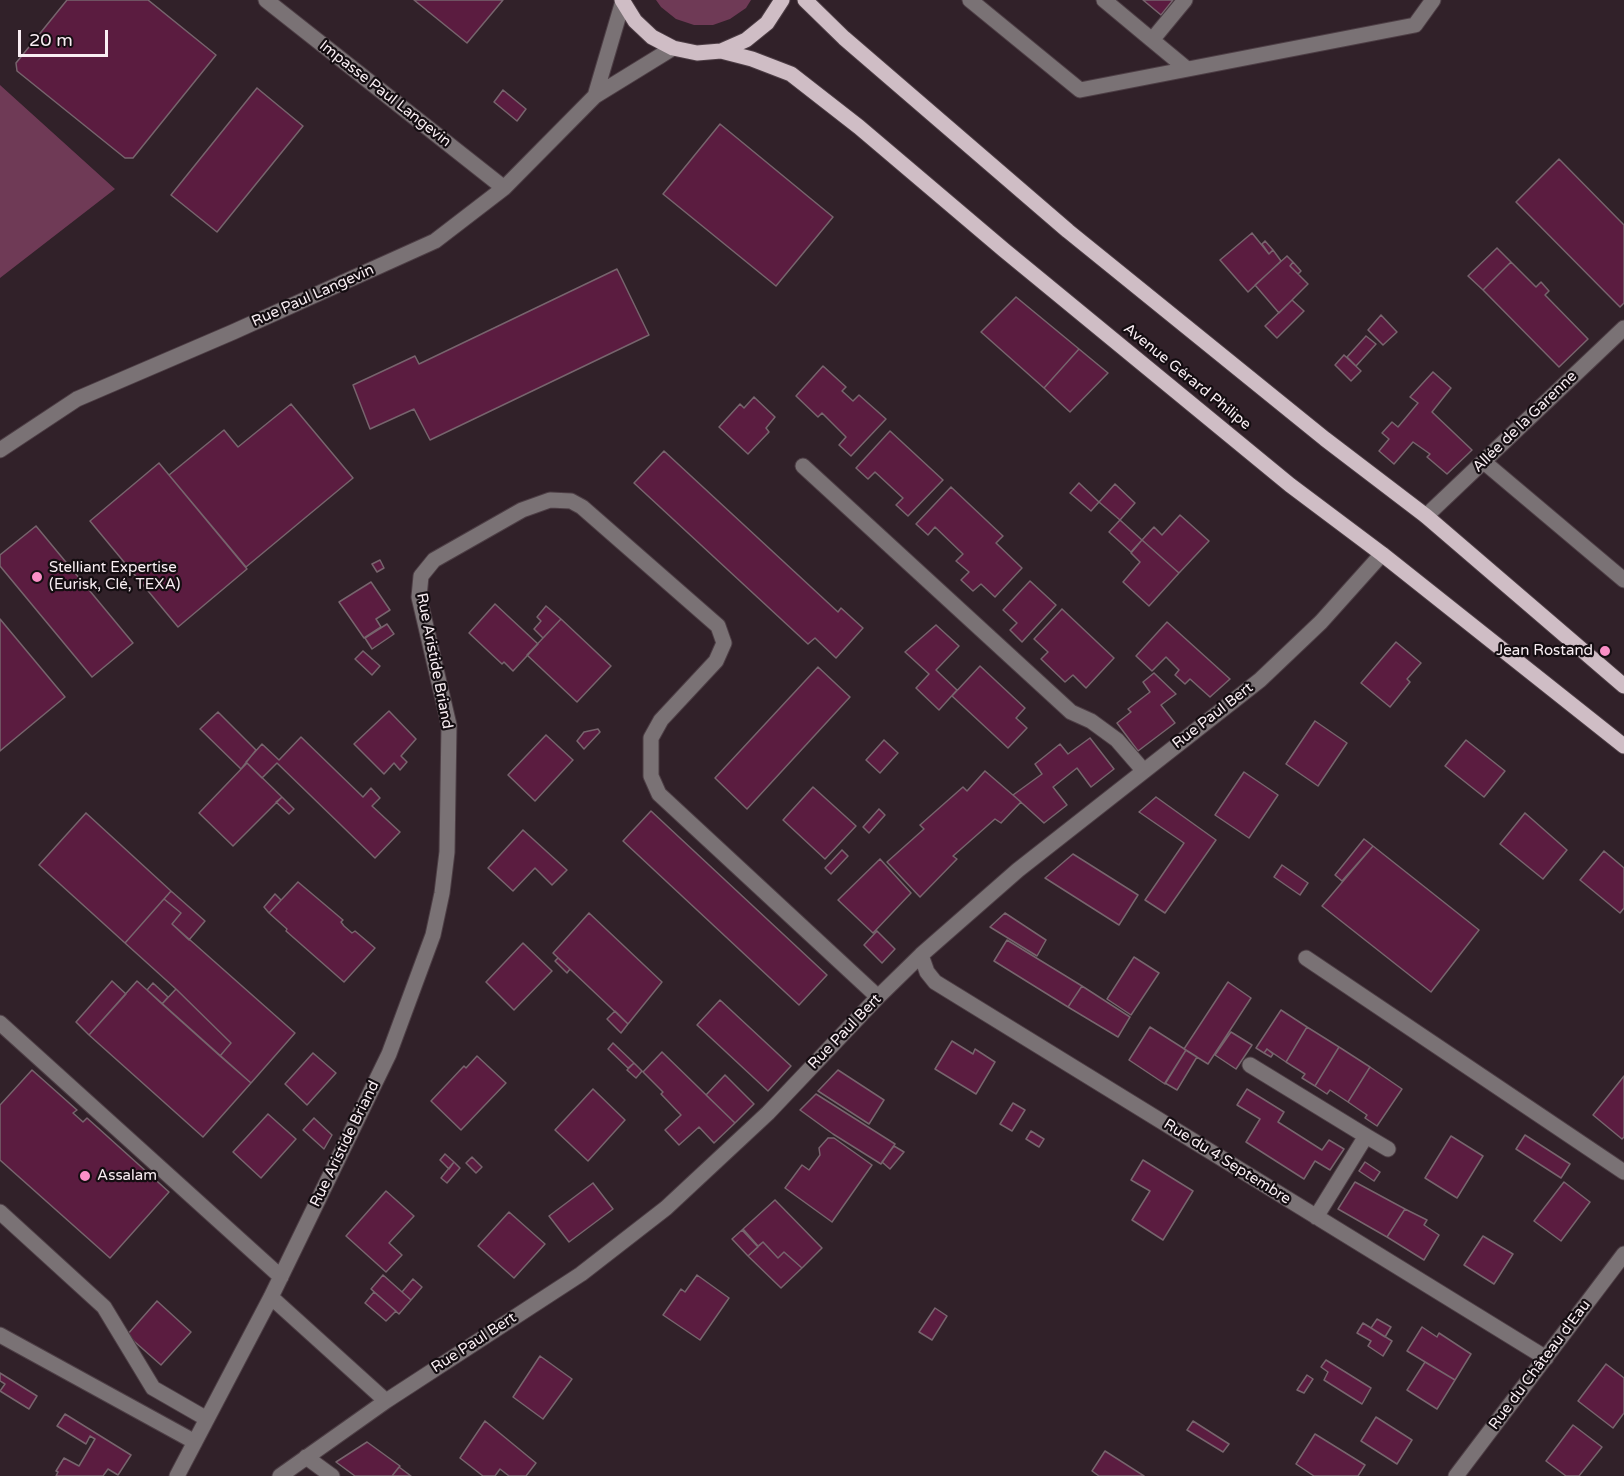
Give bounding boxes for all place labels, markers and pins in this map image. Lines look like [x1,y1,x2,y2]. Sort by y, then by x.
place label: Stelliant Expertise (Eurisk, Clé, TEXA) [49,559,180,594]
marker: Stelliant Expertise (Eurisk, Clé, TEXA) [30,570,44,584]
place label: Jean Rostand [1496,642,1593,660]
marker: Jean Rostand [1598,644,1612,658]
place label: Assalam [97,1167,157,1185]
marker: Assalam [78,1169,92,1183]

